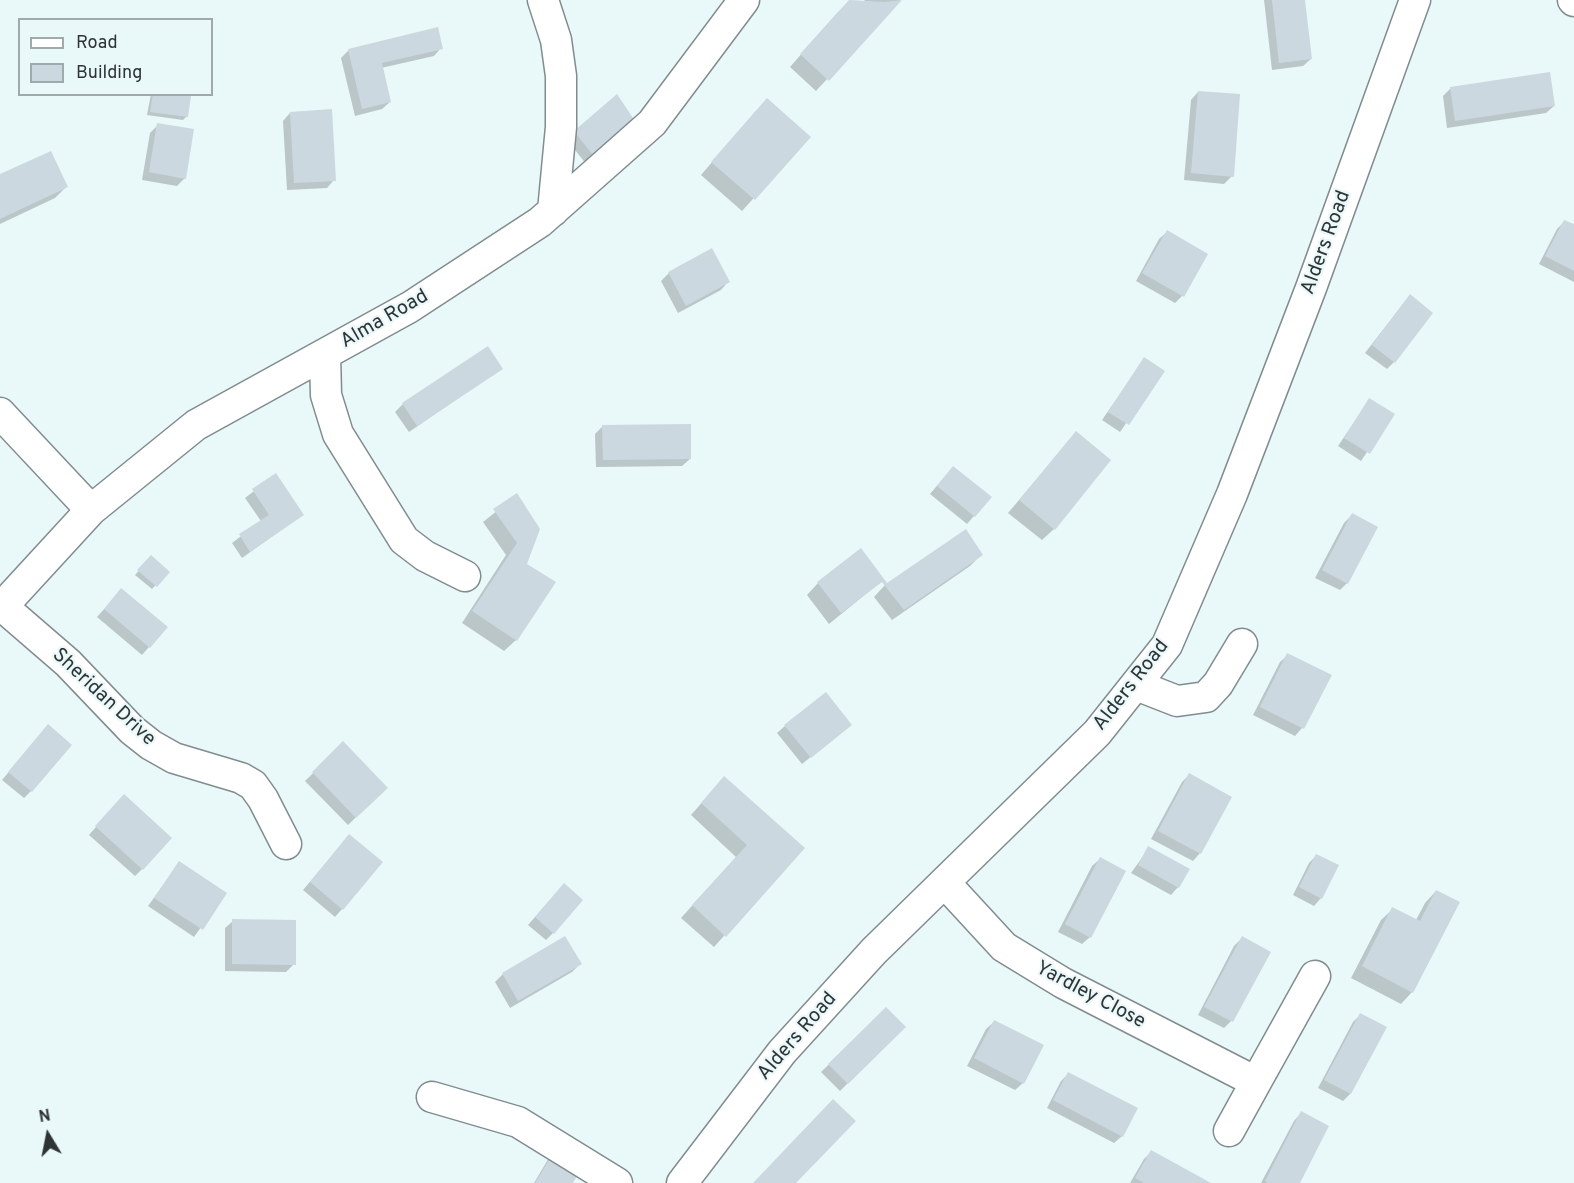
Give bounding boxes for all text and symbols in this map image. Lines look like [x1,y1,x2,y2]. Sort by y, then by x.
legend [18,18,213,96]
text: Road [76,32,118,55]
text: Building [76,62,142,85]
street label: Alders Road [1297,188,1357,298]
street label: Alma Road [337,285,433,355]
street label: Alders Road [1089,636,1175,736]
street label: Sheridan Drive [46,644,160,752]
street label: Yardley Close [1031,957,1149,1035]
street label: Alders Road [753,988,843,1086]
north arrow [18,1105,78,1165]
text: N [37,1106,52,1128]

